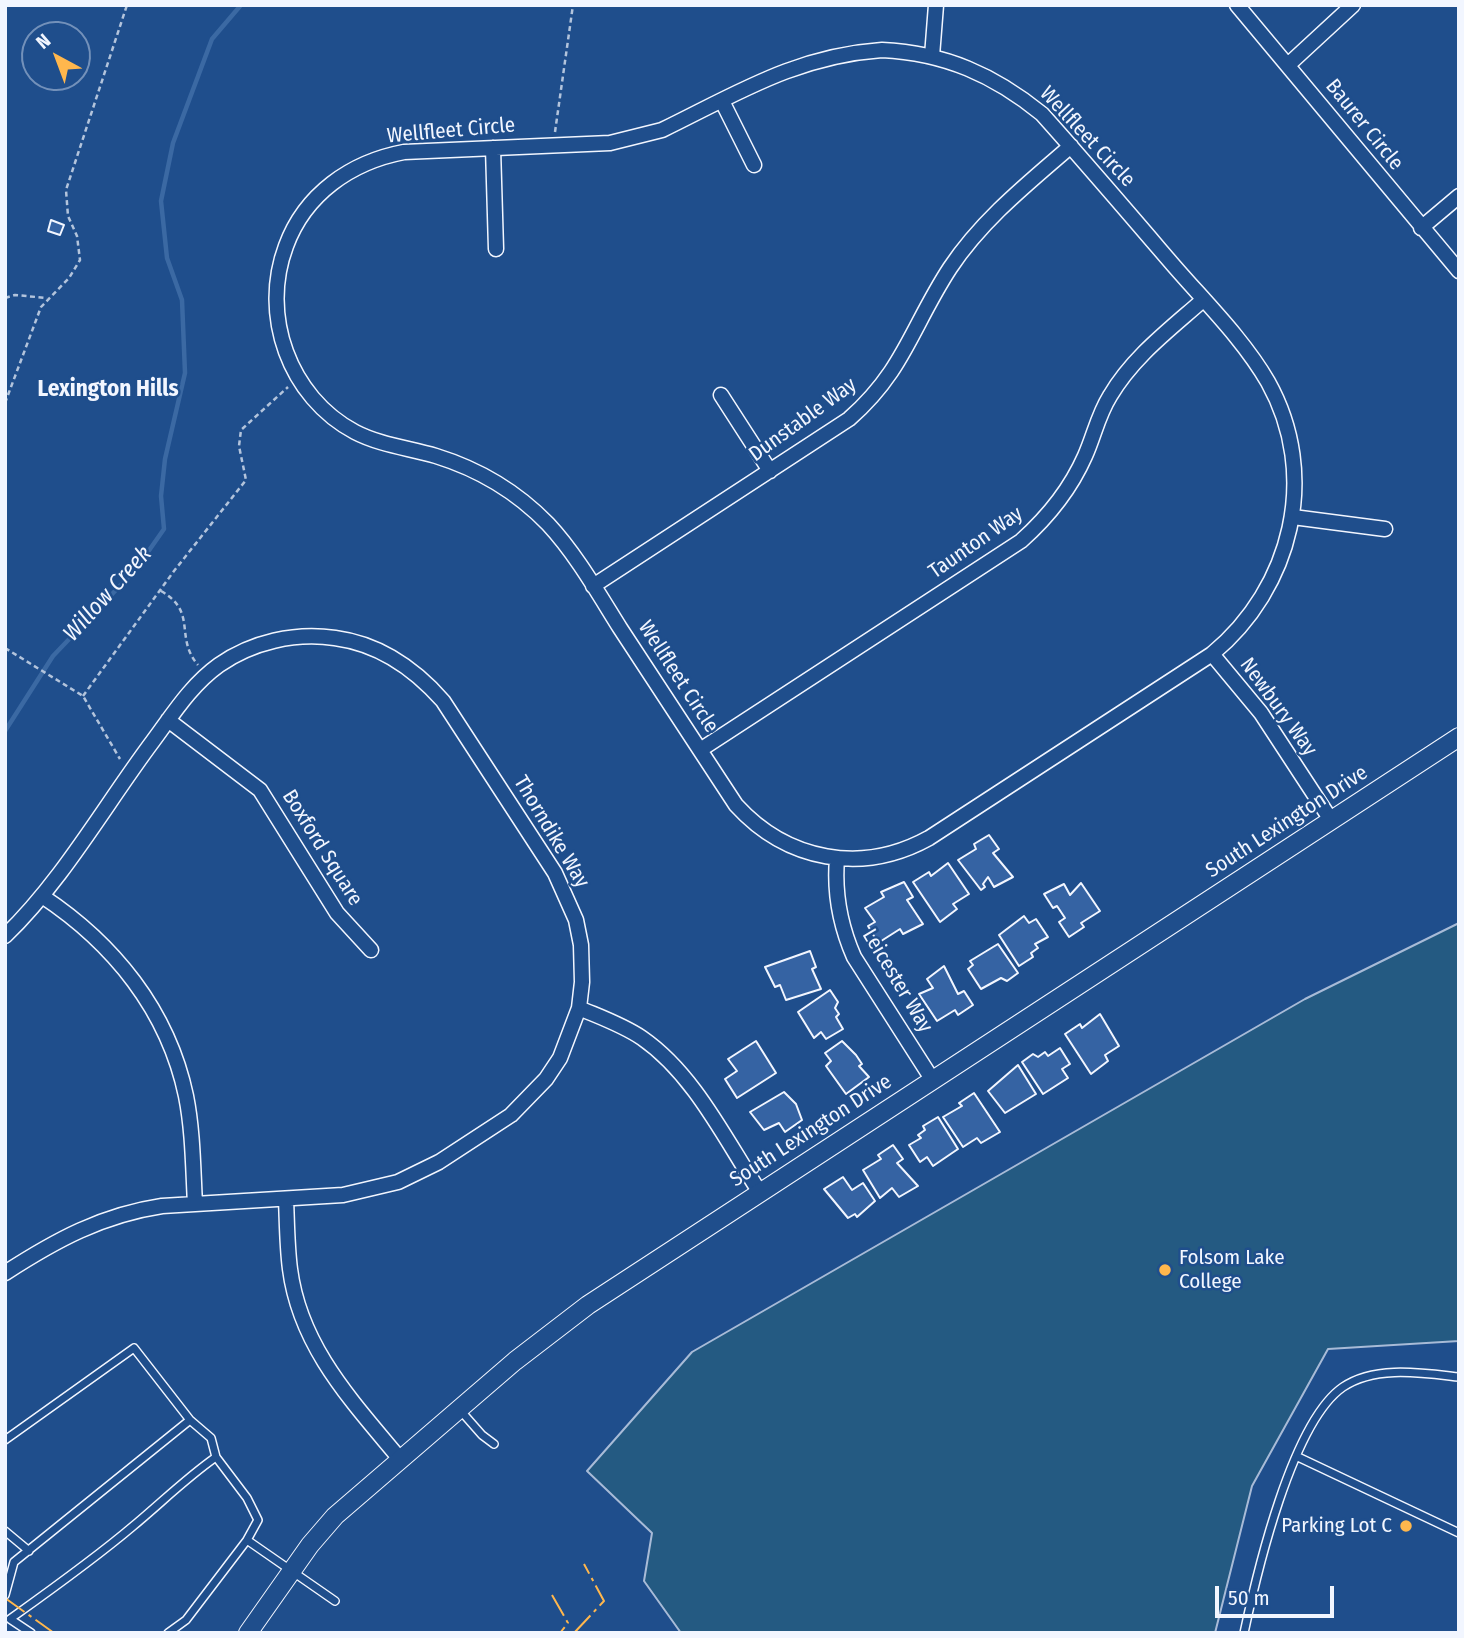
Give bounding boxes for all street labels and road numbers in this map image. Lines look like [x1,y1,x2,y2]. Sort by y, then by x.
street label: Baurer Circle [1320,74,1408,176]
street label: Wellfleet Circle [1034,81,1140,193]
street label: Wellfleet Circle [386,113,516,149]
street label: Dunstable Way [744,373,862,467]
street label: Taunton Way [924,501,1028,585]
street label: Wellfleet Circle [632,616,724,738]
street label: Newbury Way [1234,653,1322,761]
street label: South Lexington Drive [1201,760,1373,884]
street label: Thorndike Way [508,771,594,893]
street label: Boxford Square [276,785,368,911]
street label: Leicester Way [856,925,938,1037]
street label: South Lexington Drive [725,1069,897,1193]

